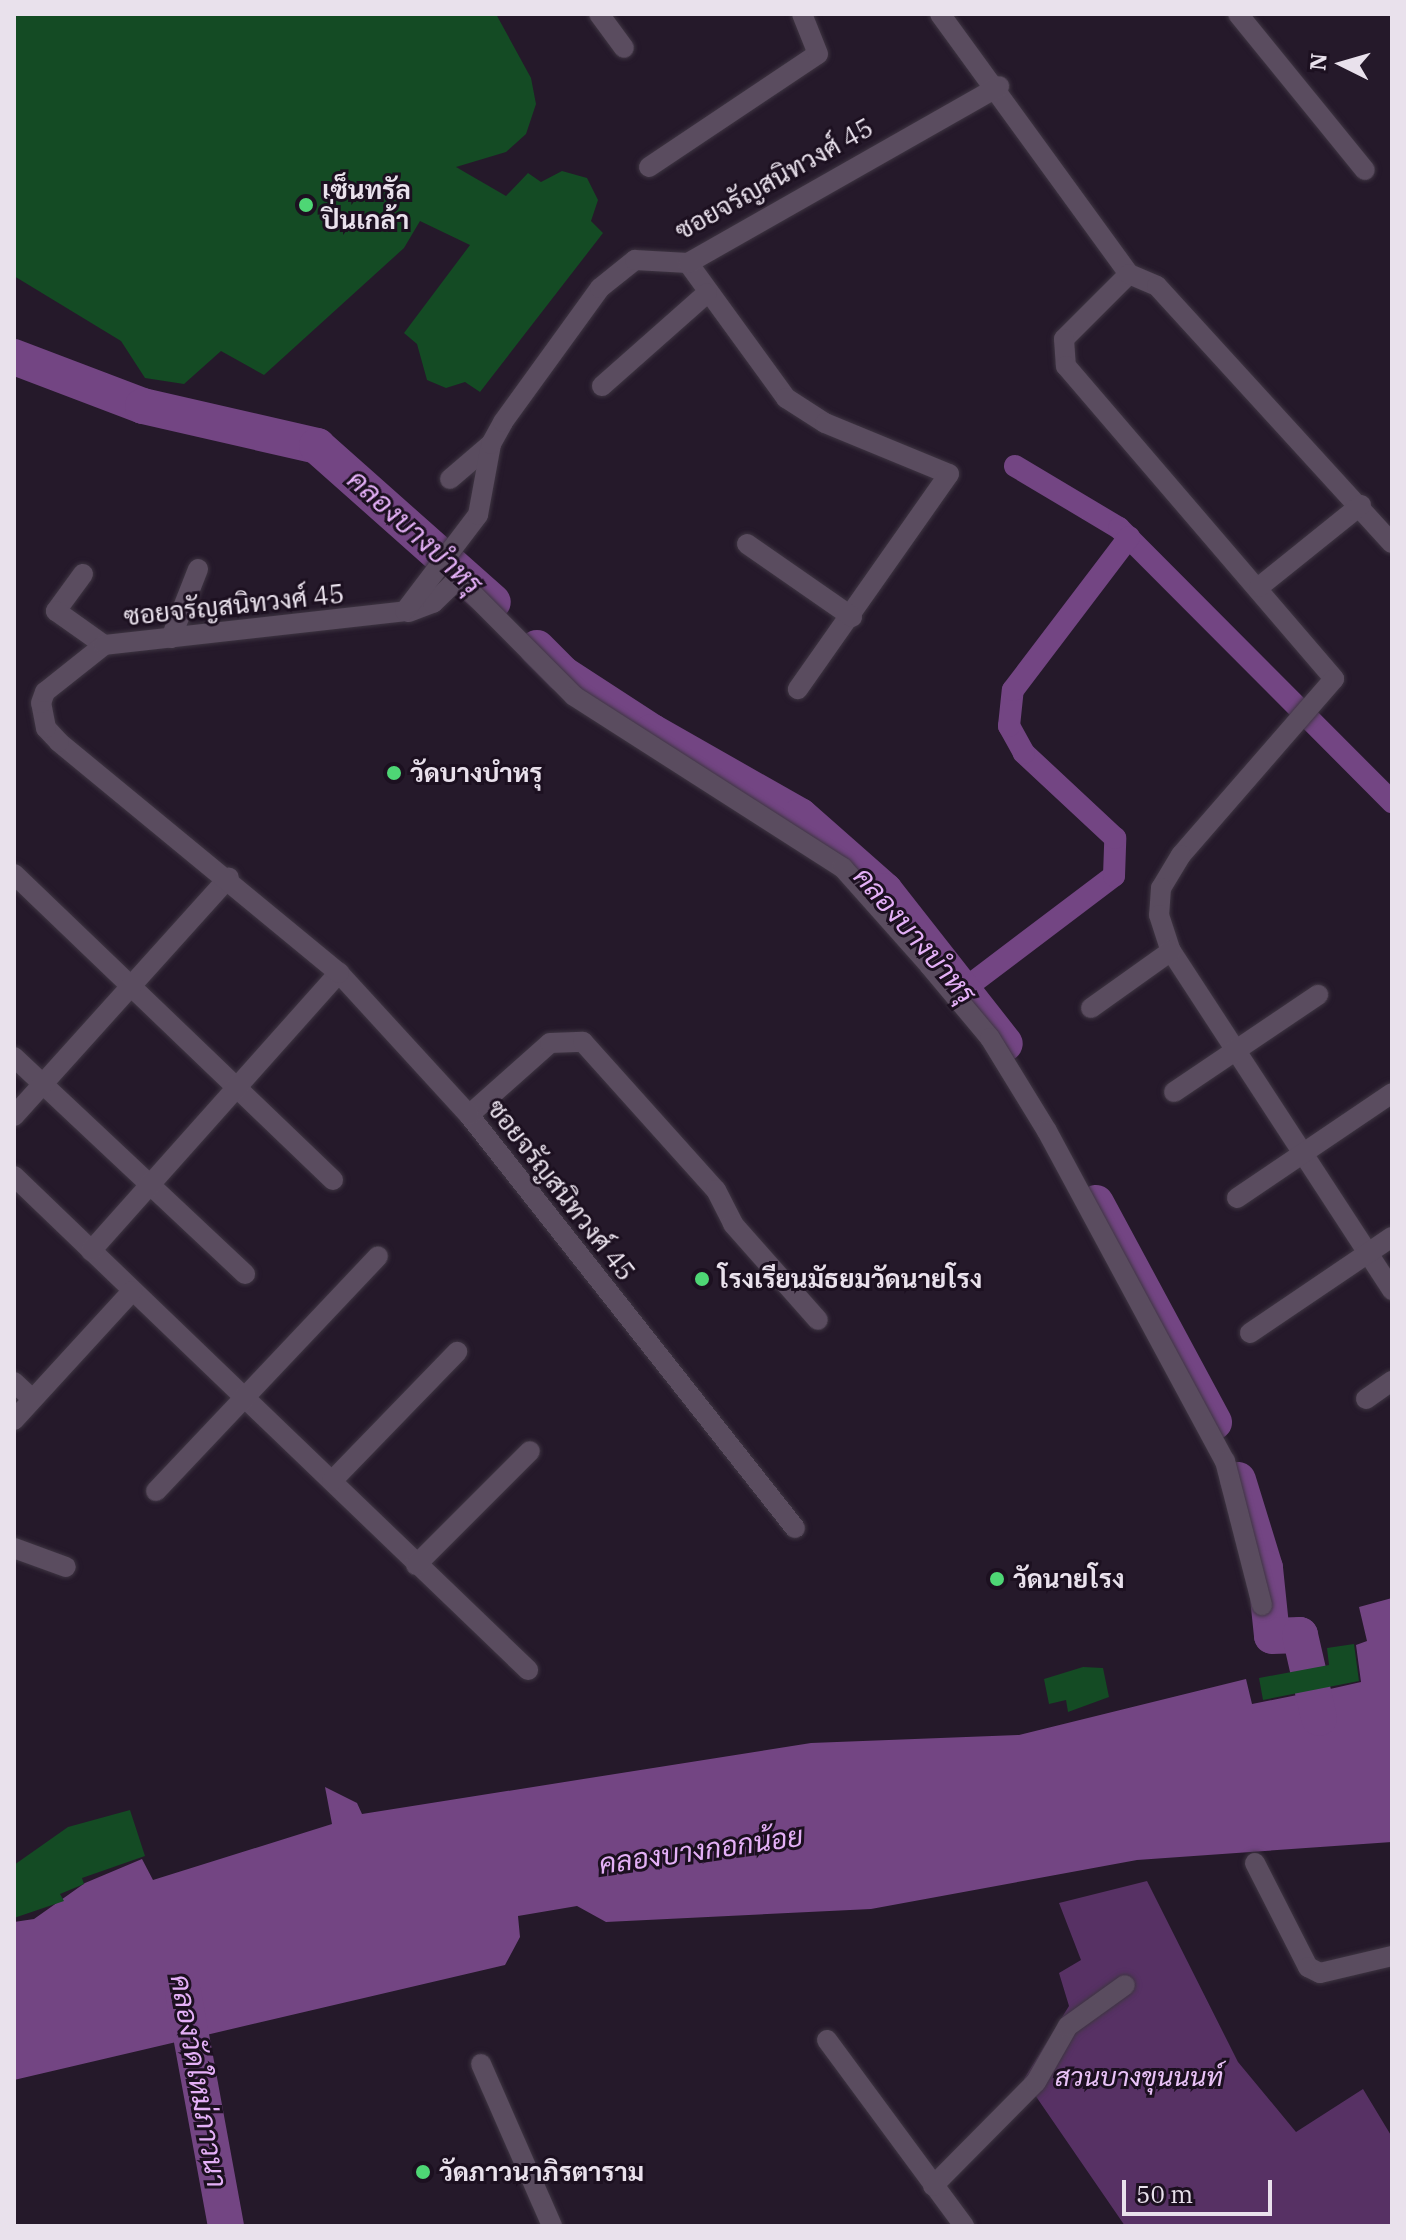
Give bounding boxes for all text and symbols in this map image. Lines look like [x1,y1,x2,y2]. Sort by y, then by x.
north arrow [1302,24,1382,104]
text: N [1302,52,1333,72]
street label: ซอยจรัญสนิทวงศ์ 45 [670,112,878,246]
place label: เซ็นทรัล ปิ่นเกล้า [322,174,411,236]
marker: เซ็นทรัล ปิ่นเกล้า [297,196,315,214]
water label: คลองบางบำหรุ [341,463,489,601]
street label: ซอยจรัญสนิทวงศ์ 45 [122,578,346,632]
place label: วัดบางบำหรุ [410,757,542,789]
marker: วัดบางบำหรุ [385,764,403,782]
water label: คลองบางบำหรุ [847,860,983,1010]
street label: ซอยจรัญสนิทวงศ์ 45 [481,1093,641,1287]
place label: โรงเรียนมัธยมวัดนายโรง [718,1263,982,1295]
marker: โรงเรียนมัธยมวัดนายโรง [693,1270,711,1288]
place label: วัดนายโรง [1013,1563,1124,1595]
marker: วัดนายโรง [988,1570,1006,1588]
water label: คลองบางกอกน้อย [597,1819,805,1881]
water label: คลองวัดใหม่ภาวนา [164,1972,234,2190]
park label: สวนบางขุนนนท์ [1055,2061,1223,2093]
place label: วัดภาวนาภิรตาราม [439,2156,644,2188]
marker: วัดภาวนาภิรตาราม [414,2163,432,2181]
scale bar [1126,2164,1276,2214]
text: 50 m [1136,2178,1193,2210]

